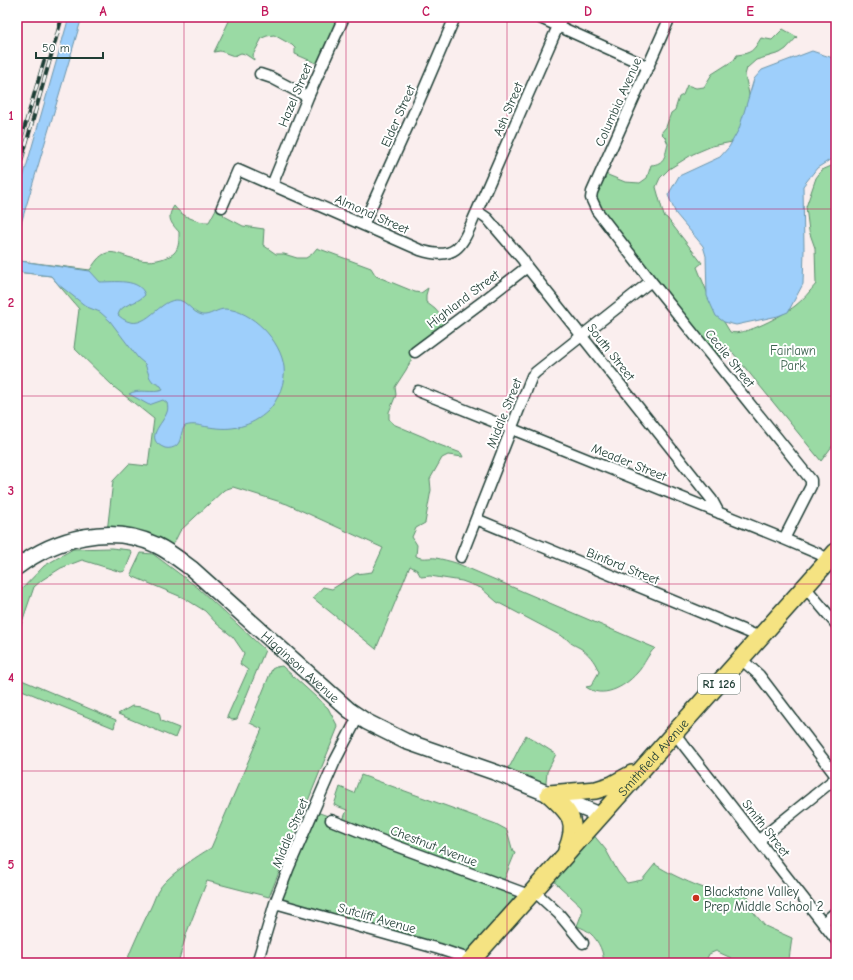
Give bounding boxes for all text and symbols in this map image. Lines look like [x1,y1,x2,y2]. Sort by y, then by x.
text: A [99,4,107,19]
text: B [261,4,269,19]
text: C [422,4,430,19]
text: D [584,4,592,19]
text: E [746,4,754,19]
scale bar [36,34,103,60]
text: 50 m [42,41,70,55]
street label: Columbia Avenue [592,55,644,149]
street label: Hazel Street [275,60,316,129]
street label: Ash Street [490,79,527,138]
street label: Elder Street [378,82,419,149]
text: 1 [8,108,14,123]
street label: Almond Street [333,191,412,237]
street label: Highland Street [424,266,503,331]
text: 2 [8,295,14,310]
street label: South Street [584,320,639,385]
street label: Cecile Street [702,326,759,391]
park label: Fairlawn Park [770,343,816,373]
street label: Middle Street [483,375,525,450]
street label: Meader Street [589,440,670,484]
text: 3 [8,483,14,498]
street label: Binford Street [584,545,663,588]
street label: Higginson Avenue [258,628,343,706]
text: 4 [8,670,14,685]
road number: RI 126 [698,674,740,694]
street label: Smithfield Avenue [614,715,692,799]
street label: Middle Street [269,795,312,870]
street label: Smith Street [739,796,794,861]
street label: Chestnut Avenue [388,822,480,870]
text: 5 [8,857,15,872]
place label: Blackstone Valley Prep Middle School 2 [704,884,824,914]
marker: Blackstone Valley Prep Middle School 2 [691,893,701,903]
street label: Sutcliff Avenue [336,900,418,936]

